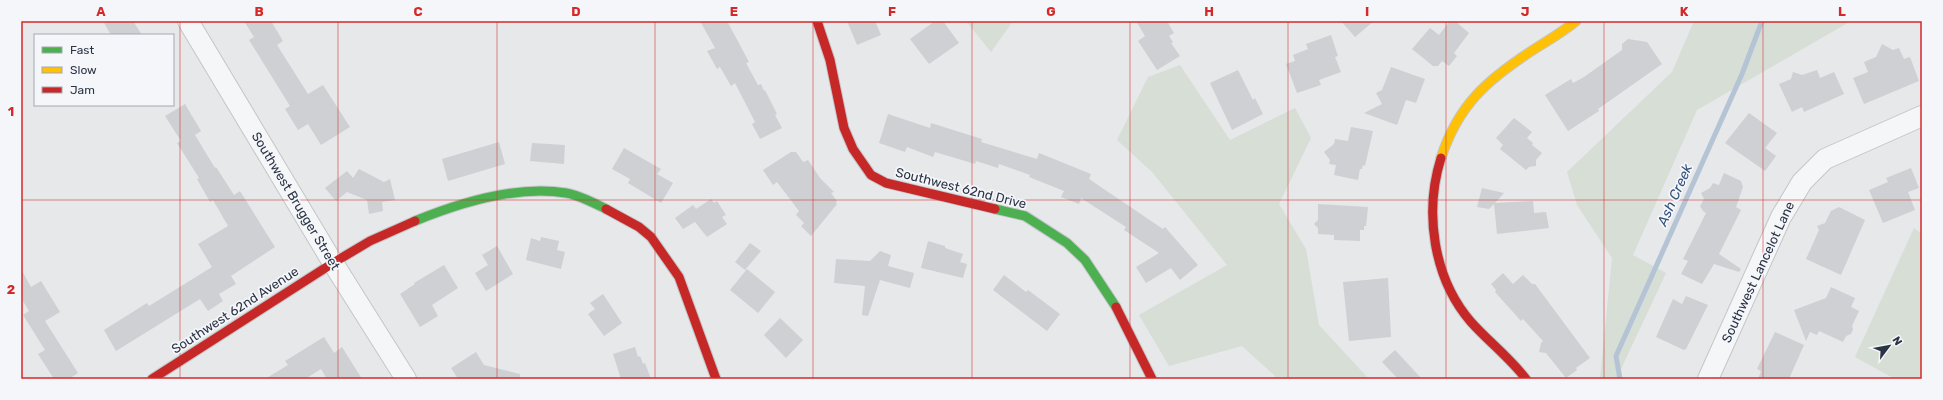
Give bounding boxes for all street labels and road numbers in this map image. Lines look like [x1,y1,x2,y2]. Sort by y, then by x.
street label: Southwest Brugger Street [248,129,343,273]
street label: Southwest 62nd Drive [894,164,1028,212]
street label: Southwest Lancelot Lane [1719,199,1797,345]
street label: Southwest 62nd Avenue [169,263,301,357]

